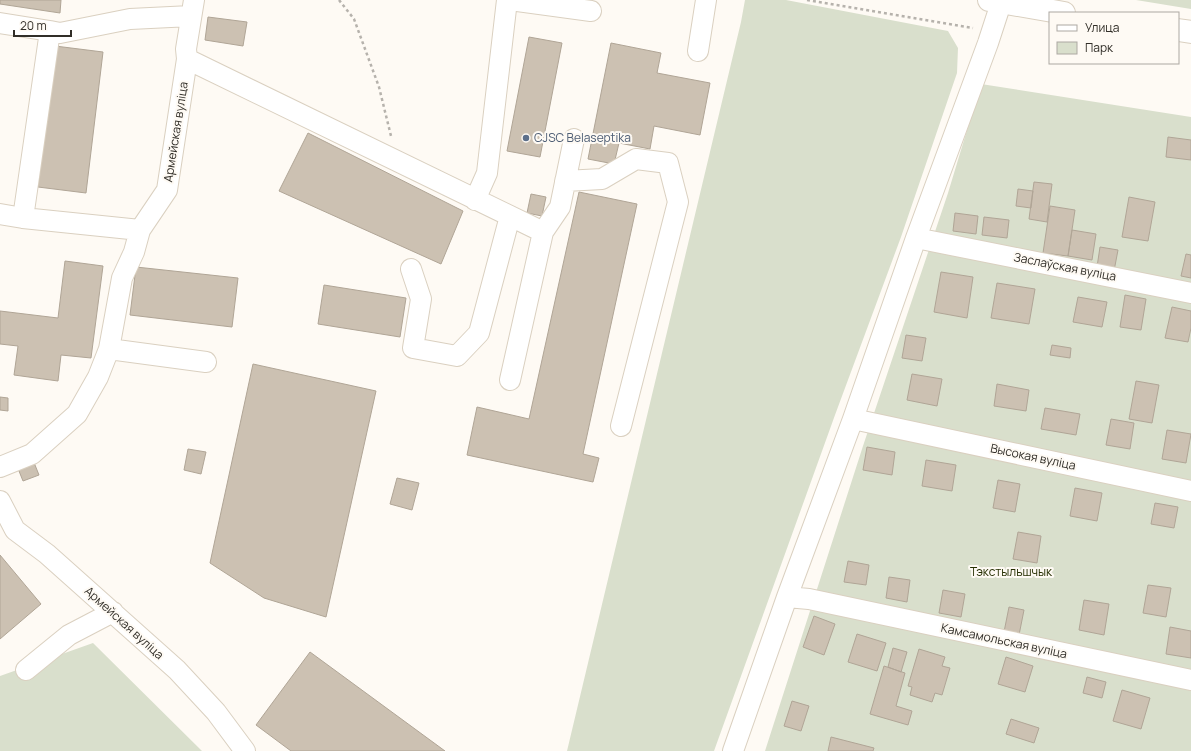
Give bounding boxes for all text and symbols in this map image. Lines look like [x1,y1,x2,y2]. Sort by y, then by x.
scale bar [14,12,71,38]
legend [1049,12,1179,64]
text: 20 m [20,17,47,34]
text: Улица [1085,19,1119,36]
text: Парк [1085,39,1114,56]
street label: Армейская вуліца [159,80,192,183]
place label: CJSC Belaseptika [534,129,631,146]
marker: CJSC Belaseptika [521,133,531,143]
street label: Заслаўская вуліца [1012,248,1118,285]
street label: Высокая вуліца [989,439,1077,474]
park label: Тэкстыльшчык [970,563,1053,580]
street label: Армейская вуліца [81,582,168,663]
street label: Камсамольская вуліца [939,619,1069,662]

